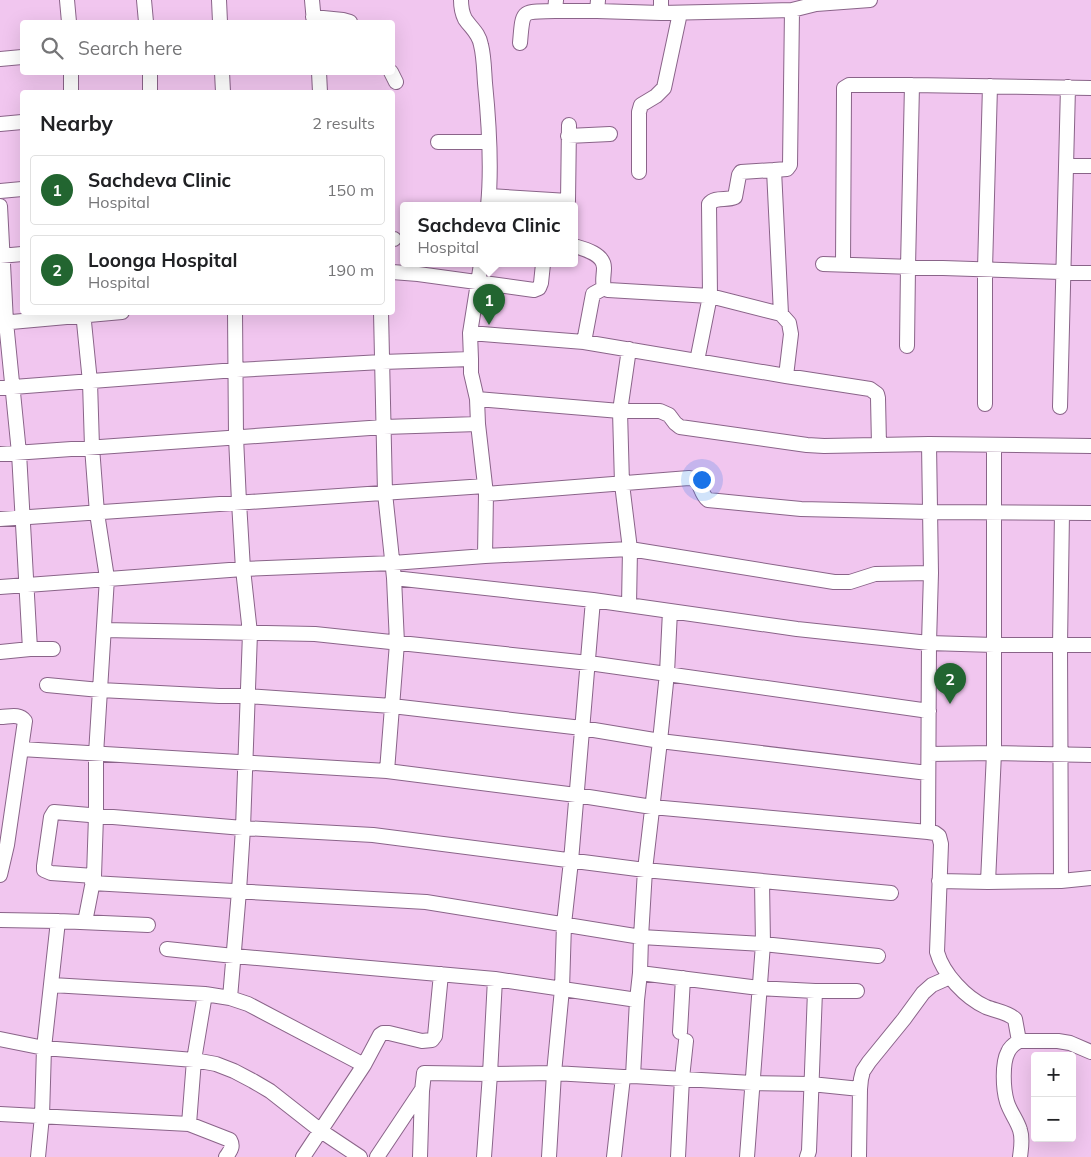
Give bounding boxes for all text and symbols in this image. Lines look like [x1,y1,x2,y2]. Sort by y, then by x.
search box [20,20,395,75]
icon: search [38,34,66,62]
text: Search here [78,36,182,60]
text: Nearby [40,110,113,136]
text: 2 results [312,113,375,133]
text: Sachdeva Clinic [88,168,231,192]
text: 1 [52,180,62,200]
text: 150 m [327,180,374,200]
text: Hospital [88,192,150,212]
popup [400,202,578,267]
text: Sachdeva Clinic [417,213,561,237]
text: Hospital [417,237,479,257]
text: Loonga Hospital [88,248,237,272]
text: 2 [52,260,62,280]
text: 190 m [327,260,374,280]
text: Hospital [88,272,150,292]
pin: 1 [473,284,505,325]
your location [689,467,715,493]
pin: 2 [934,663,966,704]
map controls [1031,1052,1076,1142]
button: + [1031,1052,1076,1097]
button: − [1031,1097,1076,1142]

